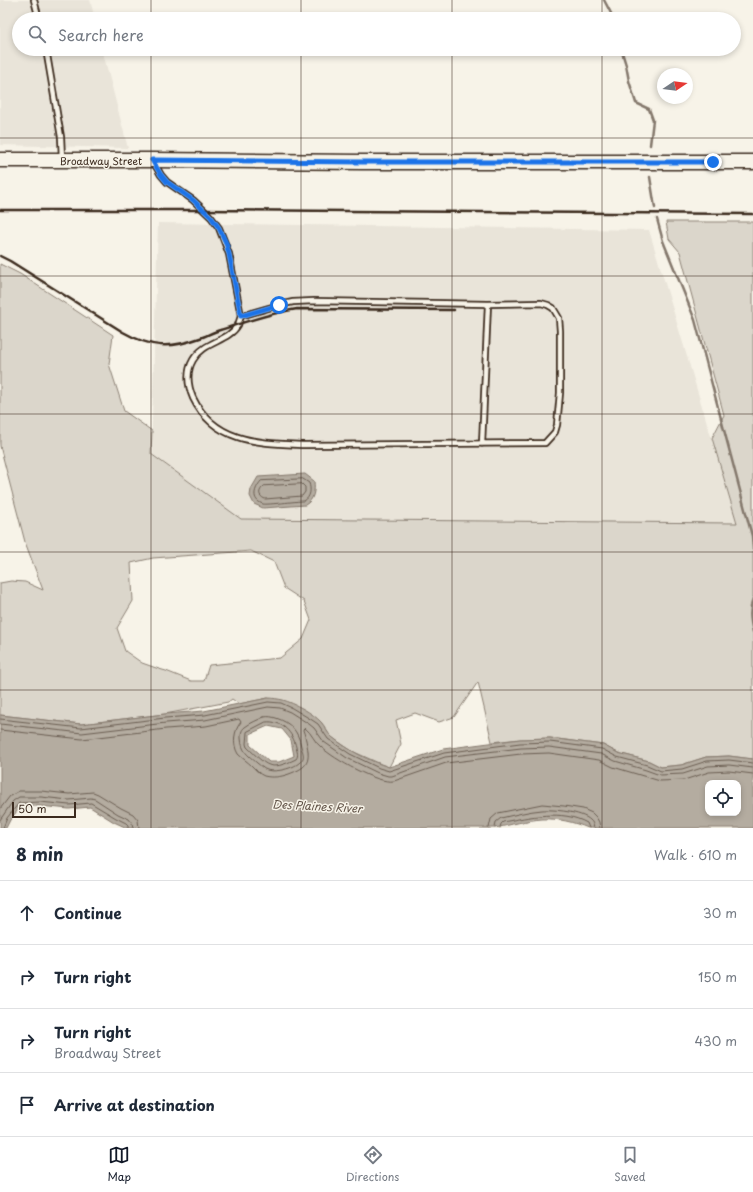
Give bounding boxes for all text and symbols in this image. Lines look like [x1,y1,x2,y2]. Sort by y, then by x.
search box [12,12,741,56]
icon: search [26,23,48,45]
text: Search here [58,23,144,46]
north arrow [657,68,693,104]
street label: Broadway Street [60,153,142,168]
route end [704,153,722,171]
route start [270,296,288,314]
map controls [705,780,741,816]
button: locate [705,780,741,816]
water label: Des Plaines River [271,795,364,817]
scale bar [12,800,76,819]
text: 50 m [18,800,47,817]
text: 8 min [16,841,64,867]
text: Walk · 610 m [654,845,737,864]
text: Continue [54,901,122,924]
icon: ahead [16,902,38,924]
text: 30 m [703,903,737,922]
text: Turn right [54,965,131,988]
icon: right [16,966,38,988]
text: 150 m [698,967,737,986]
text: Turn right [54,1020,131,1043]
icon: right [16,1030,38,1052]
text: 430 m [695,1031,737,1050]
text: Broadway Street [54,1043,161,1062]
text: Arrive at destination [54,1093,215,1116]
icon: arrive [16,1094,38,1116]
tab: Map [107,1144,131,1185]
tab: Directions [346,1144,399,1185]
tab: Saved [614,1144,646,1185]

